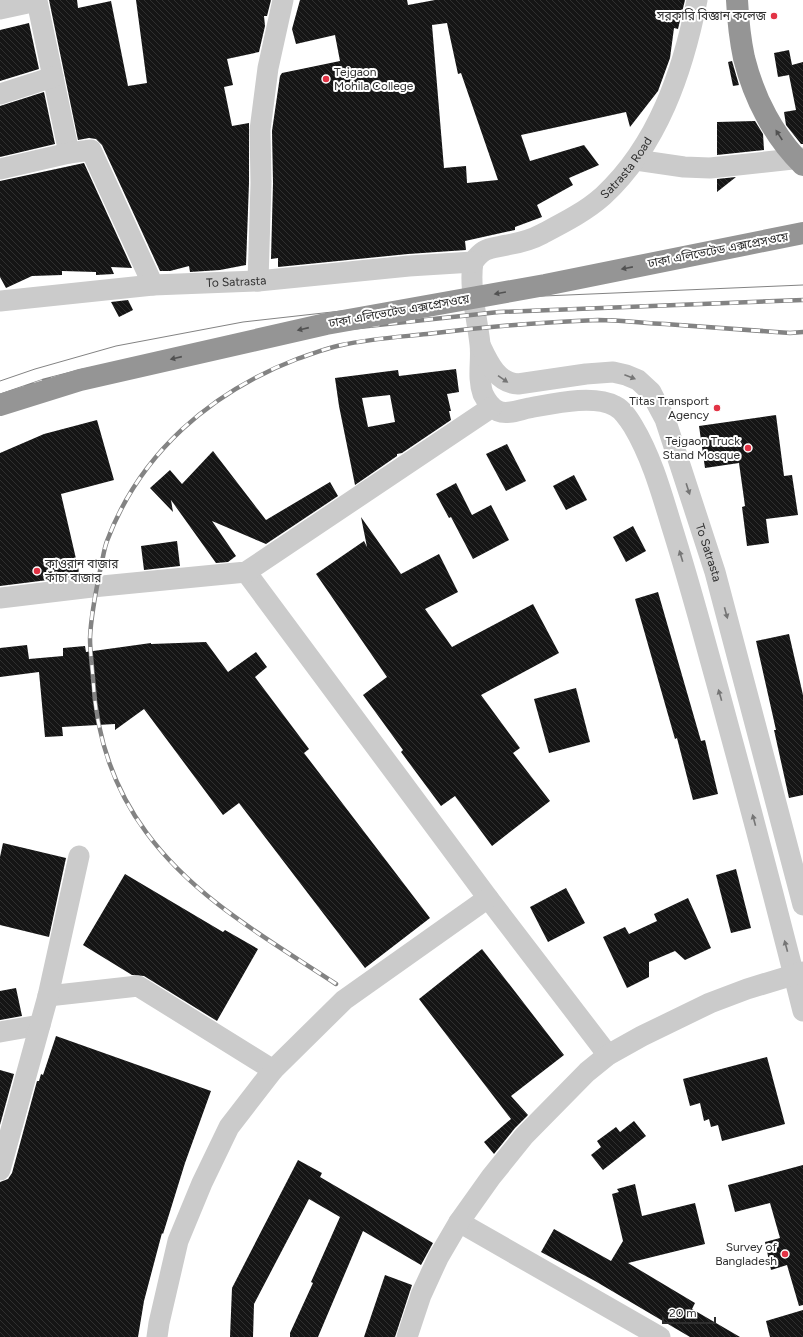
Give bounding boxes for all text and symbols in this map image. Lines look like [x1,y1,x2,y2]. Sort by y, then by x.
place label: সরকারি বিজ্ঞান কলেজ [656,8,767,23]
marker: সরকারি বিজ্ঞান কলেজ [769,11,779,21]
place label: Tejgaon Mohila College [334,65,414,93]
marker: Tejgaon Mohila College [321,74,331,84]
one-way arrow [775,129,782,141]
street label: Satrasta Road [598,134,655,202]
street label: ঢাকা এলিভেটেড এক্সপ্রেসওয়ে [645,228,790,271]
one-way arrow [621,266,634,272]
street label: To Satrasta [206,273,267,290]
one-way arrow [494,290,506,296]
street label: ঢাকা এলিভেটেড এক্সপ্রেসওয়ে [326,291,471,330]
one-way arrow [297,326,309,332]
one-way arrow [170,355,183,361]
one-way arrow [624,374,636,380]
one-way arrow [498,375,508,383]
place label: Titas Transport Agency [629,394,710,422]
marker: Titas Transport Agency [712,403,722,413]
place label: Tejgaon Truck Stand Mosque [662,434,740,462]
marker: Tejgaon Truck Stand Mosque [743,443,753,453]
one-way arrow [685,483,691,495]
street label: To Satrasta [693,522,724,583]
one-way arrow [678,550,684,562]
place label: কাওরান বাজার কাঁচা বাজার [44,557,119,585]
marker: কাওরান বাজার কাঁচা বাজার [32,566,42,576]
one-way arrow [723,607,729,619]
one-way arrow [717,688,723,700]
one-way arrow [751,814,757,826]
one-way arrow [783,940,789,952]
place label: Survey of Bangladesh [715,1240,778,1268]
marker: Survey of Bangladesh [780,1249,790,1259]
scale bar [663,1299,715,1325]
text: 20 m [669,1306,697,1320]

